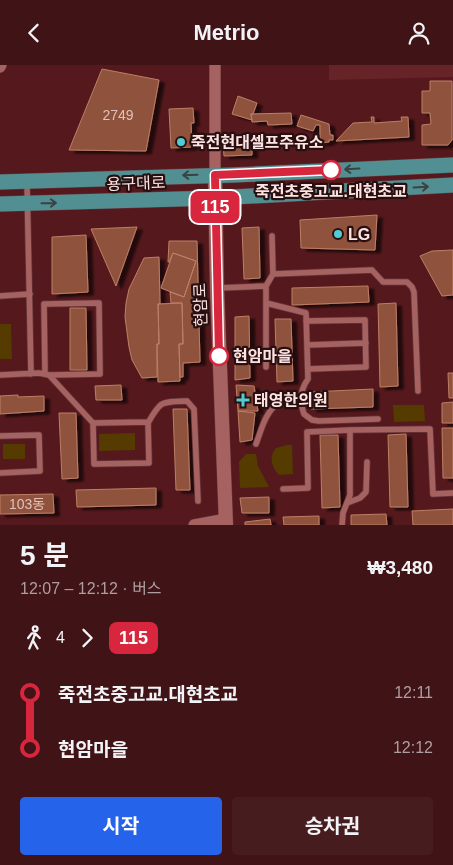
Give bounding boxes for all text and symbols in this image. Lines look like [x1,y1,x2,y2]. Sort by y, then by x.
icon: back [20,19,48,47]
icon: person [405,19,433,47]
text: Metrio [194,20,260,45]
house number: 2749 [102,107,134,123]
place label: 죽전현대셀프주유소 [191,133,324,151]
marker: 죽전현대셀프주유소 [175,136,187,148]
marker: 죽전초중고교.대현초교 [321,160,341,180]
one-way arrow [344,165,360,174]
one-way arrow [182,171,198,180]
street label: 용구대로 [106,174,166,193]
place label: 죽전초중고교.대현초교 [255,182,407,200]
one-way arrow [413,182,429,191]
line badge: 115 [186,191,244,223]
text: 115 [200,197,230,217]
one-way arrow [40,198,56,208]
place label: LG [348,226,370,243]
marker: LG [332,228,344,240]
street label: 현암로 [191,282,210,327]
marker: 현암마을 [209,346,229,366]
place label: 현암마을 [233,347,292,365]
place label: 태영한의원 [254,391,328,409]
marker: 태영한의원 [236,393,250,407]
house number: 103동 [9,496,45,512]
text: 5 분 [20,540,69,571]
text: ₩3,480 [368,557,433,578]
text: 12:07 – 12:12 · 버스 [20,580,162,597]
icon: walk [20,624,48,652]
icon: forward [73,624,101,652]
text: 115 [119,628,148,648]
text: 4 [56,629,65,646]
text: 죽전초중고교.대현초교 [58,684,238,705]
text: 12:11 [394,684,433,701]
text: 현암마을 [58,739,128,760]
text: 12:12 [393,739,433,756]
button: 시작 [20,797,222,855]
button: 승차권 [232,797,433,855]

